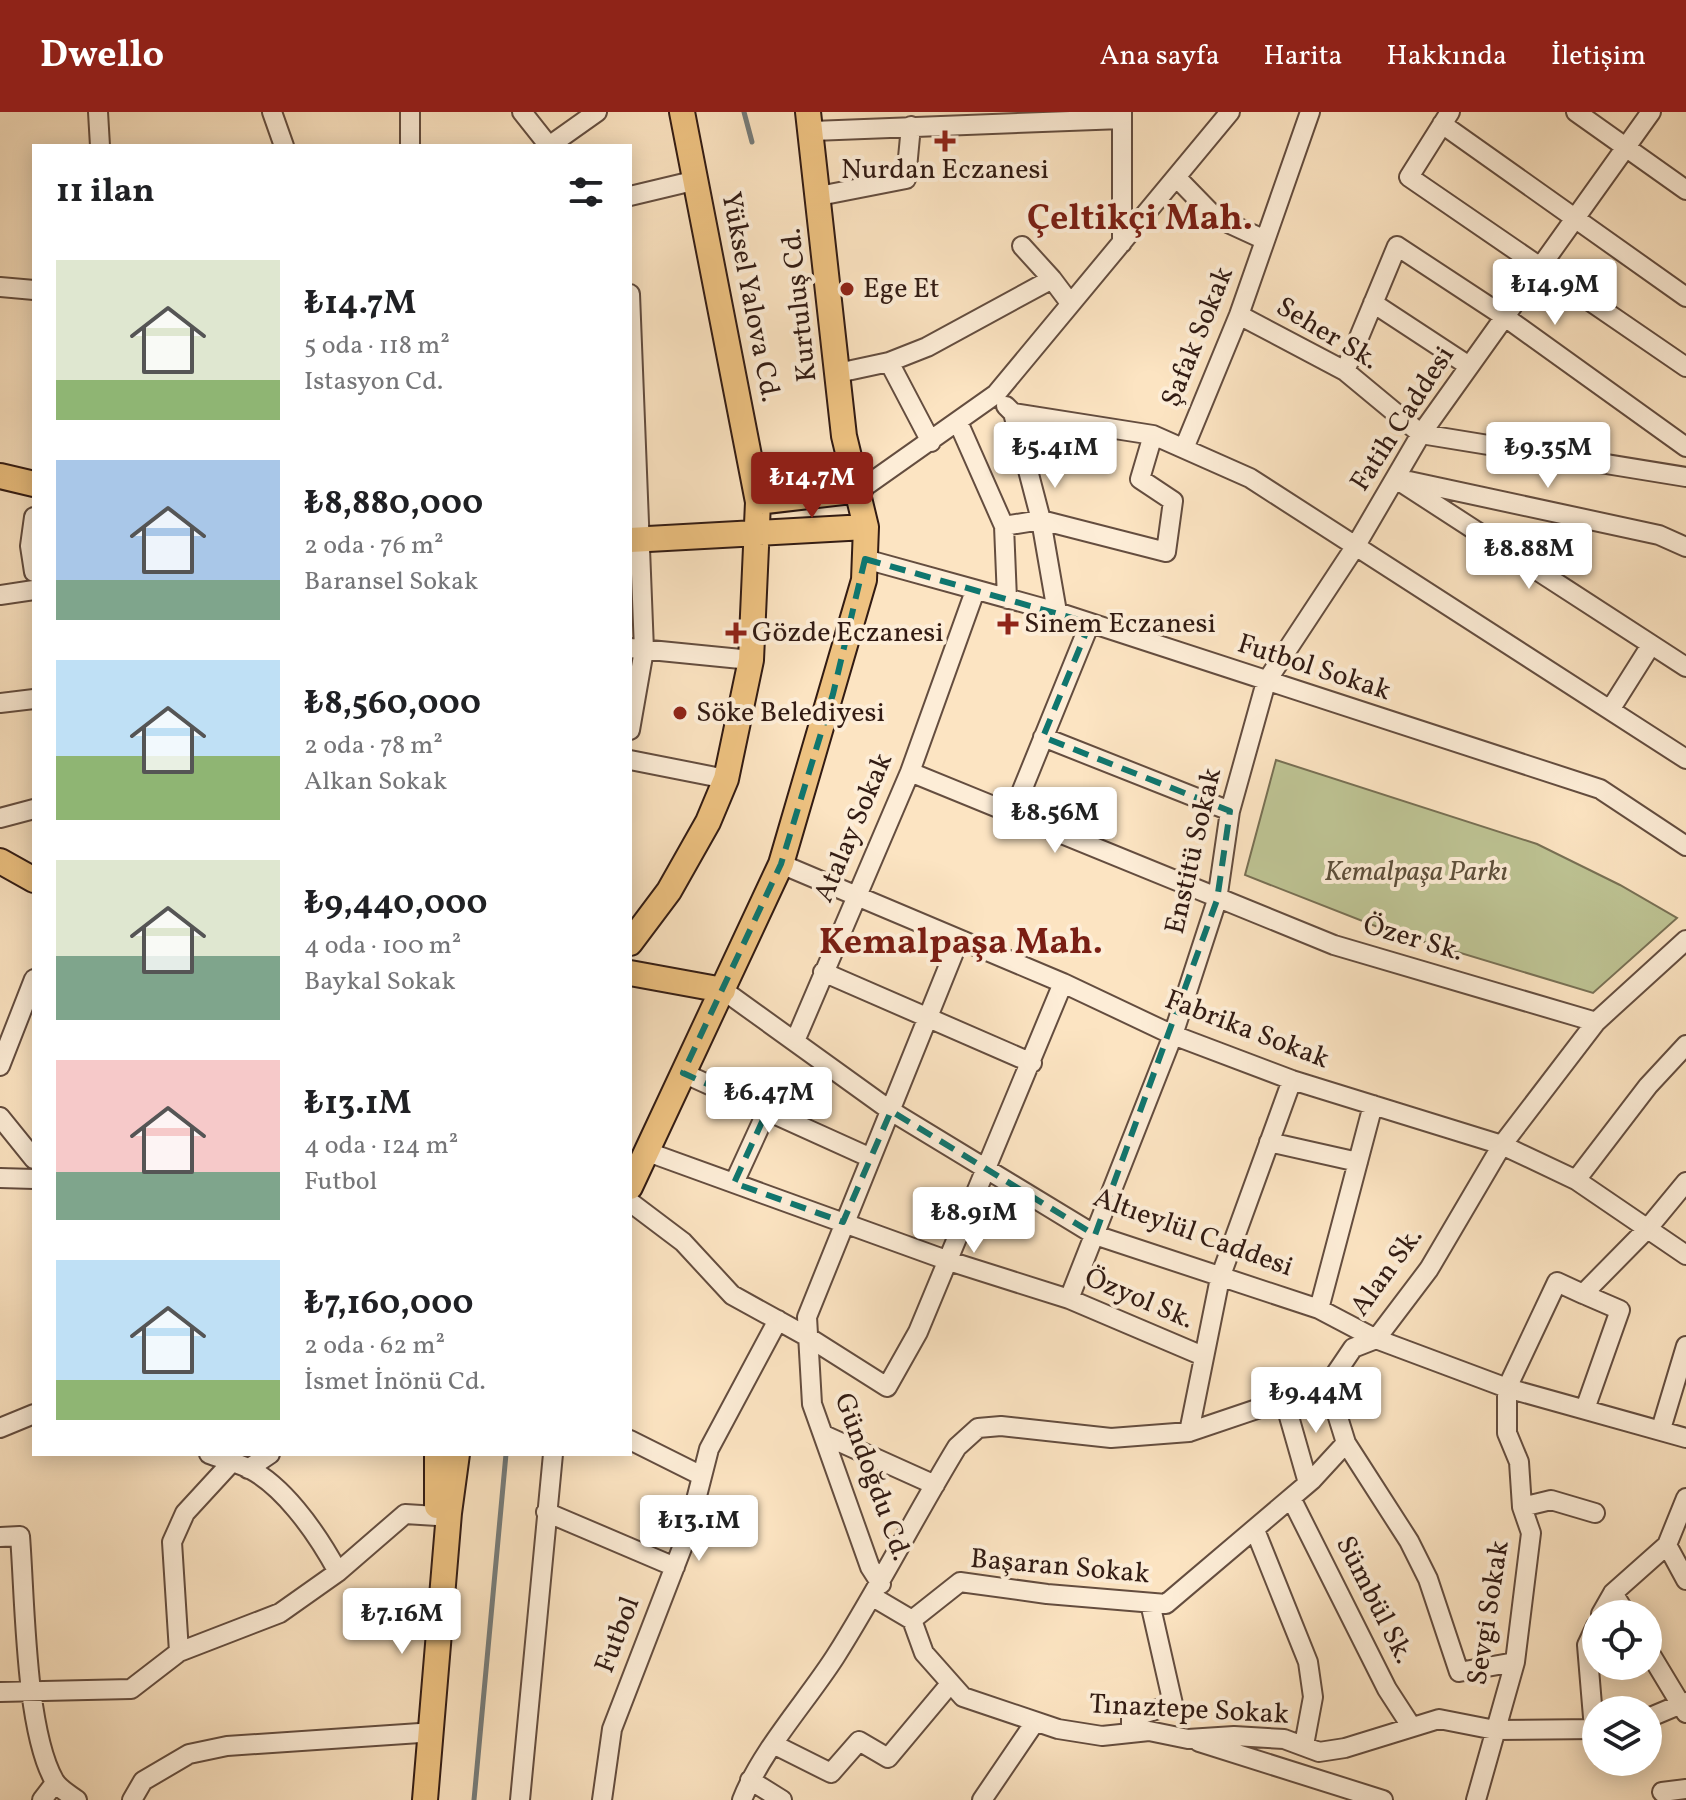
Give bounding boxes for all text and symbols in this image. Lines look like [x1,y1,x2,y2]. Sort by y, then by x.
text: Dwello [40,30,164,83]
text: Ana sayfa [1100,37,1220,76]
text: Harita [1264,37,1343,76]
text: Hakkında [1387,37,1507,76]
text: İletişim [1551,37,1646,76]
marker: Nurdan Eczanesi [936,132,954,150]
place label: Nurdan Eczanesi [841,151,1049,190]
text: 11 ilan [56,169,155,216]
icon: filters [564,170,608,214]
street label: Yüksel Yalova Cd. [710,189,790,405]
district label: Çeltikçi Mah. [1027,195,1253,245]
street label: Kurtuluş Cd. [773,226,827,384]
pin: ₺14.9M [1490,259,1620,327]
street label: Şafak Sokak [1152,261,1244,413]
text: ₺14.9M [1511,267,1599,303]
place label: Ege Et [863,270,940,309]
marker: Ege Et [838,280,856,298]
text: ₺14.7M [304,281,416,328]
street label: Seher Sk. [1268,288,1386,380]
icon: home [120,292,216,388]
text: 5 oda · 118 m² [304,328,450,364]
street label: Fatih Caddesi [1341,339,1465,499]
text: Istasyon Cd. [304,364,443,400]
pin: ₺5.41M [990,422,1120,490]
pin: ₺9.35M [1483,422,1613,490]
text: ₺5.41M [1012,430,1098,466]
text: ₺9.35M [1504,430,1592,466]
pin: ₺14.7M [747,452,877,520]
text: ₺14.7M [769,460,855,496]
text: ₺8,880,000 [304,481,483,528]
icon: home [120,492,216,588]
pin: ₺8.88M [1464,523,1594,591]
text: 2 oda · 76 m² [304,528,444,564]
text: ₺8.88M [1484,531,1574,567]
text: Baransel Sokak [304,564,478,600]
place label: Sinem Eczanesi [1024,605,1216,644]
place label: Gözde Eczanesi [752,614,944,653]
marker: Sinem Eczanesi [999,615,1017,633]
marker: Gözde Eczanesi [727,624,745,642]
street label: Futbol Sokak [1232,625,1396,711]
text: ₺8,560,000 [304,681,481,728]
icon: home [120,692,216,788]
place label: Söke Belediyesi [696,694,885,733]
marker: Söke Belediyesi [671,704,689,722]
text: 2 oda · 78 m² [304,728,443,764]
street label: Atalay Sokak [805,747,903,909]
text: Alkan Sokak [304,764,447,800]
street label: Enstitü Sokak [1156,764,1232,938]
pin: ₺8.56M [990,787,1120,855]
text: ₺8.56M [1011,795,1099,831]
park label: Kemalpaşa Parkı [1324,853,1508,892]
text: ₺9,440,000 [304,881,488,928]
icon: home [120,892,216,988]
street label: Özer Sk. [1358,906,1468,972]
district label: Kemalpaşa Mah. [819,919,1103,969]
text: 4 oda · 100 m² [304,928,461,964]
text: Baykal Sokak [304,964,456,1000]
street label: Fabrika Sokak [1159,981,1335,1079]
pin: ₺6.47M [704,1067,834,1135]
text: ₺6.47M [724,1075,814,1111]
text: ₺13.1M [304,1081,411,1128]
icon: home [120,1092,216,1188]
text: 4 oda · 124 m² [304,1128,458,1164]
text: Futbol [304,1164,377,1200]
street label: Altıeylül Caddesi [1088,1179,1298,1287]
pin: ₺8.91M [909,1187,1039,1255]
text: ₺8.91M [931,1195,1017,1231]
street label: Alan Sk. [1341,1219,1433,1325]
street label: Özyol Sk. [1078,1259,1200,1339]
text: ₺7,160,000 [304,1281,473,1328]
icon: home [120,1292,216,1388]
text: 2 oda · 62 m² [304,1328,445,1364]
text: İsmet İnönü Cd. [304,1364,486,1400]
pin: ₺9.44M [1251,1367,1381,1435]
text: ₺9.44M [1269,1375,1363,1411]
street label: Gündoğdu Cd. [824,1388,920,1566]
pin: ₺13.1M [634,1495,764,1563]
text: ₺13.1M [658,1503,740,1539]
street label: Sümbül Sk. [1325,1529,1423,1671]
street label: Sevgi Sokak [1458,1538,1520,1688]
street label: Başaran Sokak [969,1540,1151,1594]
pin: ₺7.16M [337,1588,467,1656]
street label: Futbol [586,1591,650,1679]
text: ₺7.16M [361,1596,443,1632]
map controls [1582,1600,1662,1776]
button: locate [1582,1600,1662,1680]
street label: Tınaztepe Sokak [1088,1685,1290,1735]
button: layers [1582,1696,1662,1776]

